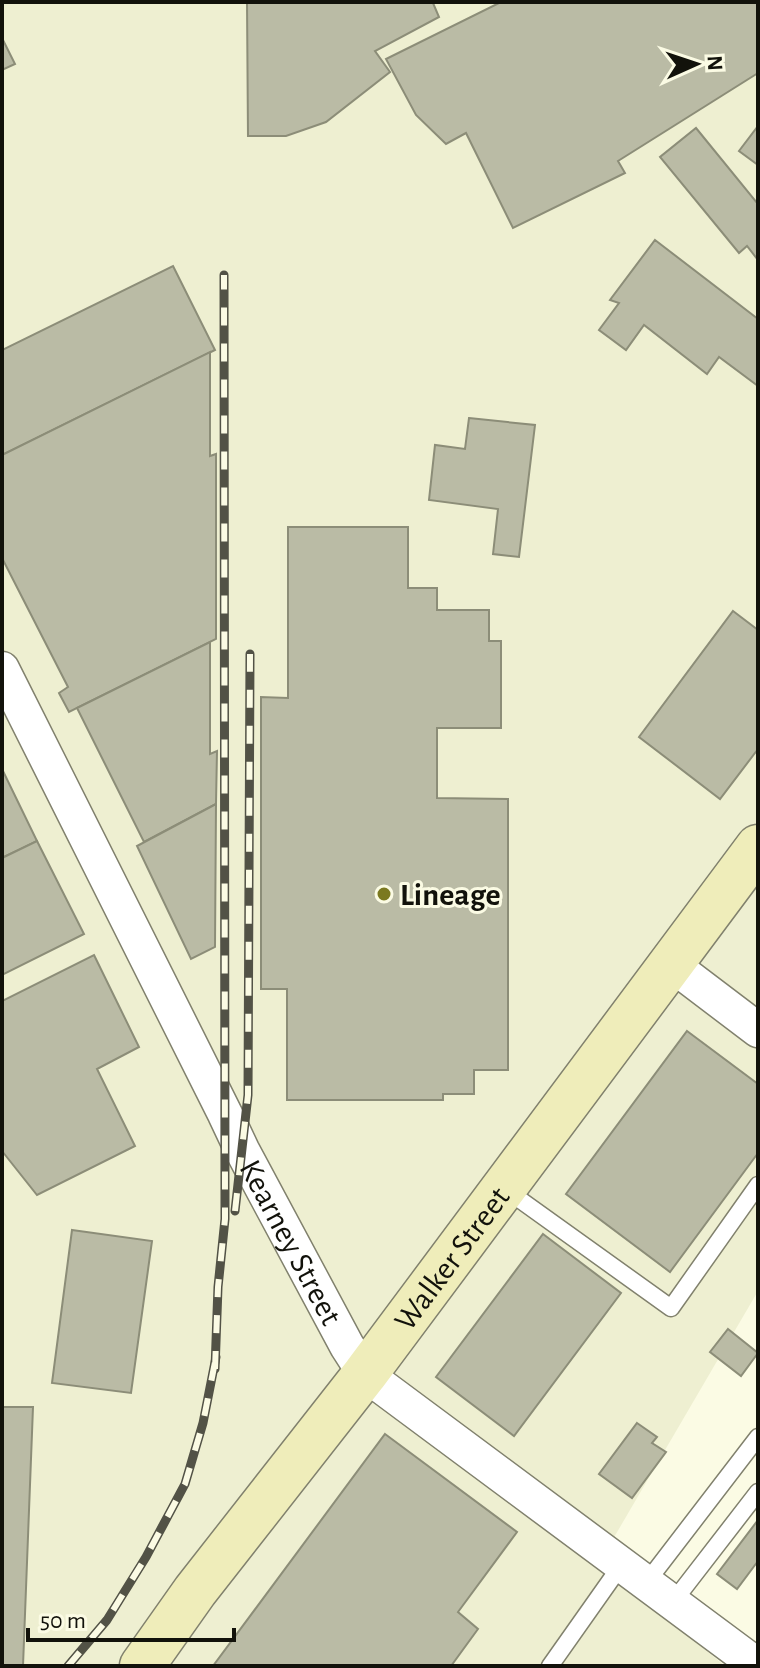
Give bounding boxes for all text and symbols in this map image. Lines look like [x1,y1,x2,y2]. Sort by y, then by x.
north arrow [656,24,736,104]
text: N [704,55,726,71]
place label: Lineage [400,879,501,911]
marker: Lineage [375,885,393,903]
street label: Kearney Street [233,1155,348,1330]
street label: Walker Street [389,1181,516,1336]
scale bar [28,1592,234,1642]
text: 50 m [40,1609,86,1633]

